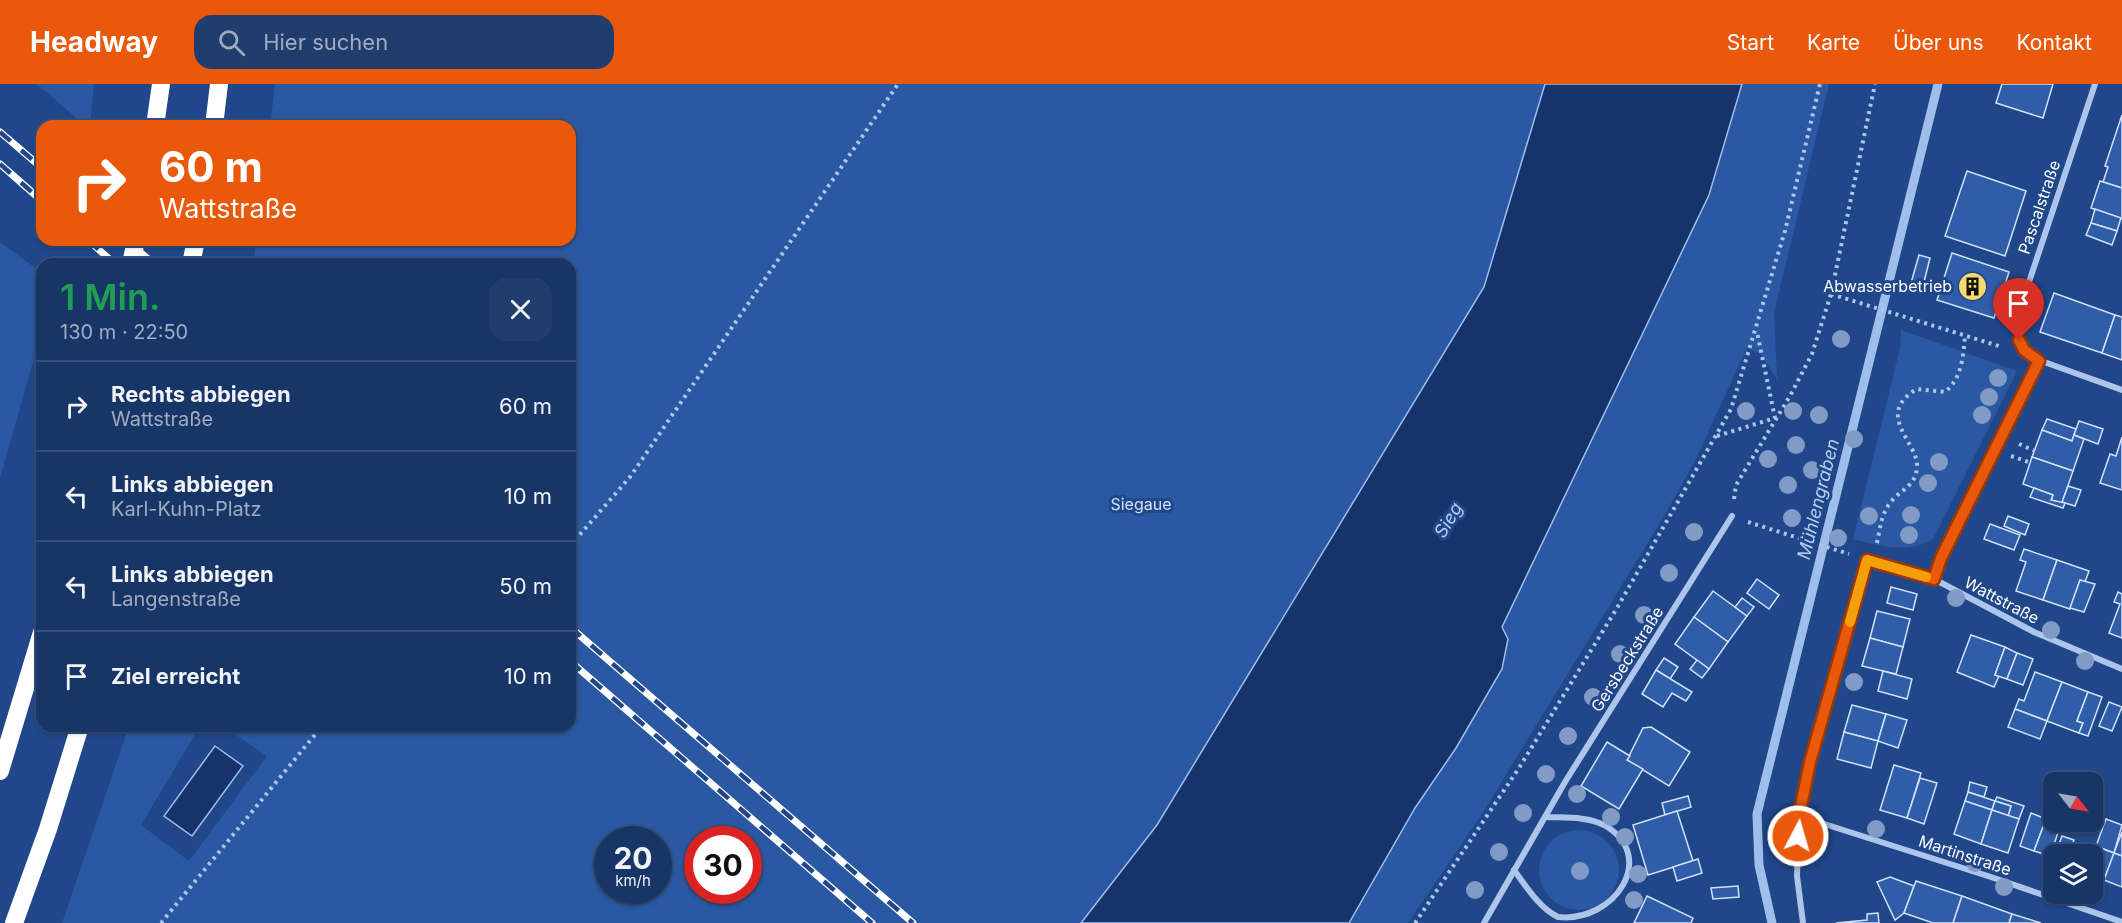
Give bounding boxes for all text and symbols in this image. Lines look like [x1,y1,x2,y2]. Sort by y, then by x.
search box [194,15,614,69]
text: Headway [30,25,158,59]
icon: search [215,26,248,59]
text: Hier suchen [263,29,388,55]
text: Start [1727,30,1774,55]
text: Karte [1807,30,1860,55]
text: Über uns [1893,30,1984,55]
text: Kontakt [2017,30,2092,55]
text: 60 m [159,141,263,192]
icon: right [60,144,138,222]
street label: Pascalstraße [2014,158,2064,256]
text: Wattstraße [159,192,297,225]
building icon: Abwasserbetrieb [1957,270,1989,302]
text: 1 Min. [60,275,160,319]
place label: Abwasserbetrieb [1823,276,1952,296]
button: close [489,278,552,341]
pin [1993,278,2044,340]
icon: arrive [2002,287,2035,320]
text: 130 m · 22:50 [60,320,188,344]
text: Rechts abbiegen [111,381,291,407]
icon: right [60,390,93,423]
text: 60 m [499,393,552,419]
text: Wattstraße [111,407,213,431]
water label: Mühlengraben [1793,437,1843,561]
text: Links abbiegen [111,471,274,497]
icon: left [60,480,93,513]
text: 10 m [504,483,552,509]
park label: Siegaue [1110,494,1172,514]
text: Karl-Kuhn-Platz [111,497,261,521]
water label: Sieg [1429,499,1467,541]
text: Links abbiegen [111,561,274,587]
icon: left [60,570,93,603]
street label: Wattstraße [1961,572,2043,628]
text: 50 m [499,573,552,599]
text: Langenstraße [111,587,241,611]
street label: Gersbeckstraße [1587,603,1667,715]
icon: arrive [60,660,93,693]
text: Ziel erreicht [111,663,240,689]
text: 10 m [504,663,552,689]
north arrow [2043,772,2103,832]
map controls [2043,772,2103,904]
position arrow [1766,804,1830,868]
speed limit sign: 30 [684,826,762,904]
street label: Martinstraße [1916,831,2014,879]
text: 20 [613,840,653,876]
button: layers [2043,844,2103,904]
text: km/h [615,871,651,890]

